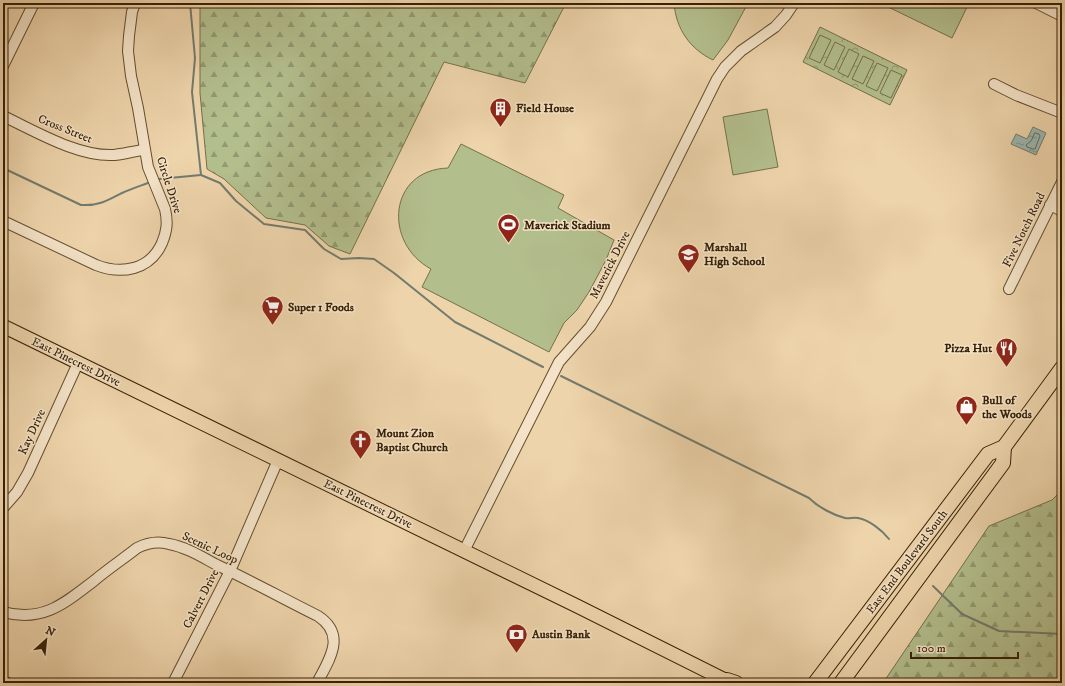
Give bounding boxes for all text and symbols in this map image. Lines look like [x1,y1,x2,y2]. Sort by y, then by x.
building icon: Field House [488,95,514,128]
place label: Field House [516,101,574,116]
street label: Cross Street [36,111,94,147]
street label: Circle Drive [153,155,185,215]
street label: Five Notch Road [999,190,1049,270]
sports icon: Maverick Stadium [496,212,522,245]
place label: Maverick Stadium [524,218,611,233]
street label: Maverick Drive [586,229,634,301]
place label: Marshall High School [704,240,765,269]
school or university icon: Marshall High School [676,241,702,274]
supermarket icon: Super 1 Foods [259,294,285,327]
place label: Super 1 Foods [288,300,354,315]
street label: East Pinecrest Drive [29,334,123,390]
restaurant icon: Pizza Hut [994,335,1020,368]
place label: Pizza Hut [944,341,992,356]
place label: Bull of the Woods [982,393,1032,422]
shop icon: Bull of the Woods [953,394,979,427]
street label: Kay Drive [15,407,49,457]
place label: Mount Zion Baptist Church [376,426,449,455]
church icon: Mount Zion Baptist Church [348,427,374,460]
street label: East Pinecrest Drive [321,476,415,532]
street label: East End Boulevard South [863,506,951,617]
street label: Scenic Loop [180,529,240,567]
street label: Calvert Drive [180,567,222,631]
north arrow [26,620,66,660]
bank icon: Austin Bank [504,621,530,654]
text: N [43,624,57,640]
place label: Austin Bank [531,627,591,642]
scale bar [911,634,1018,660]
text: 100 m [917,641,946,656]

